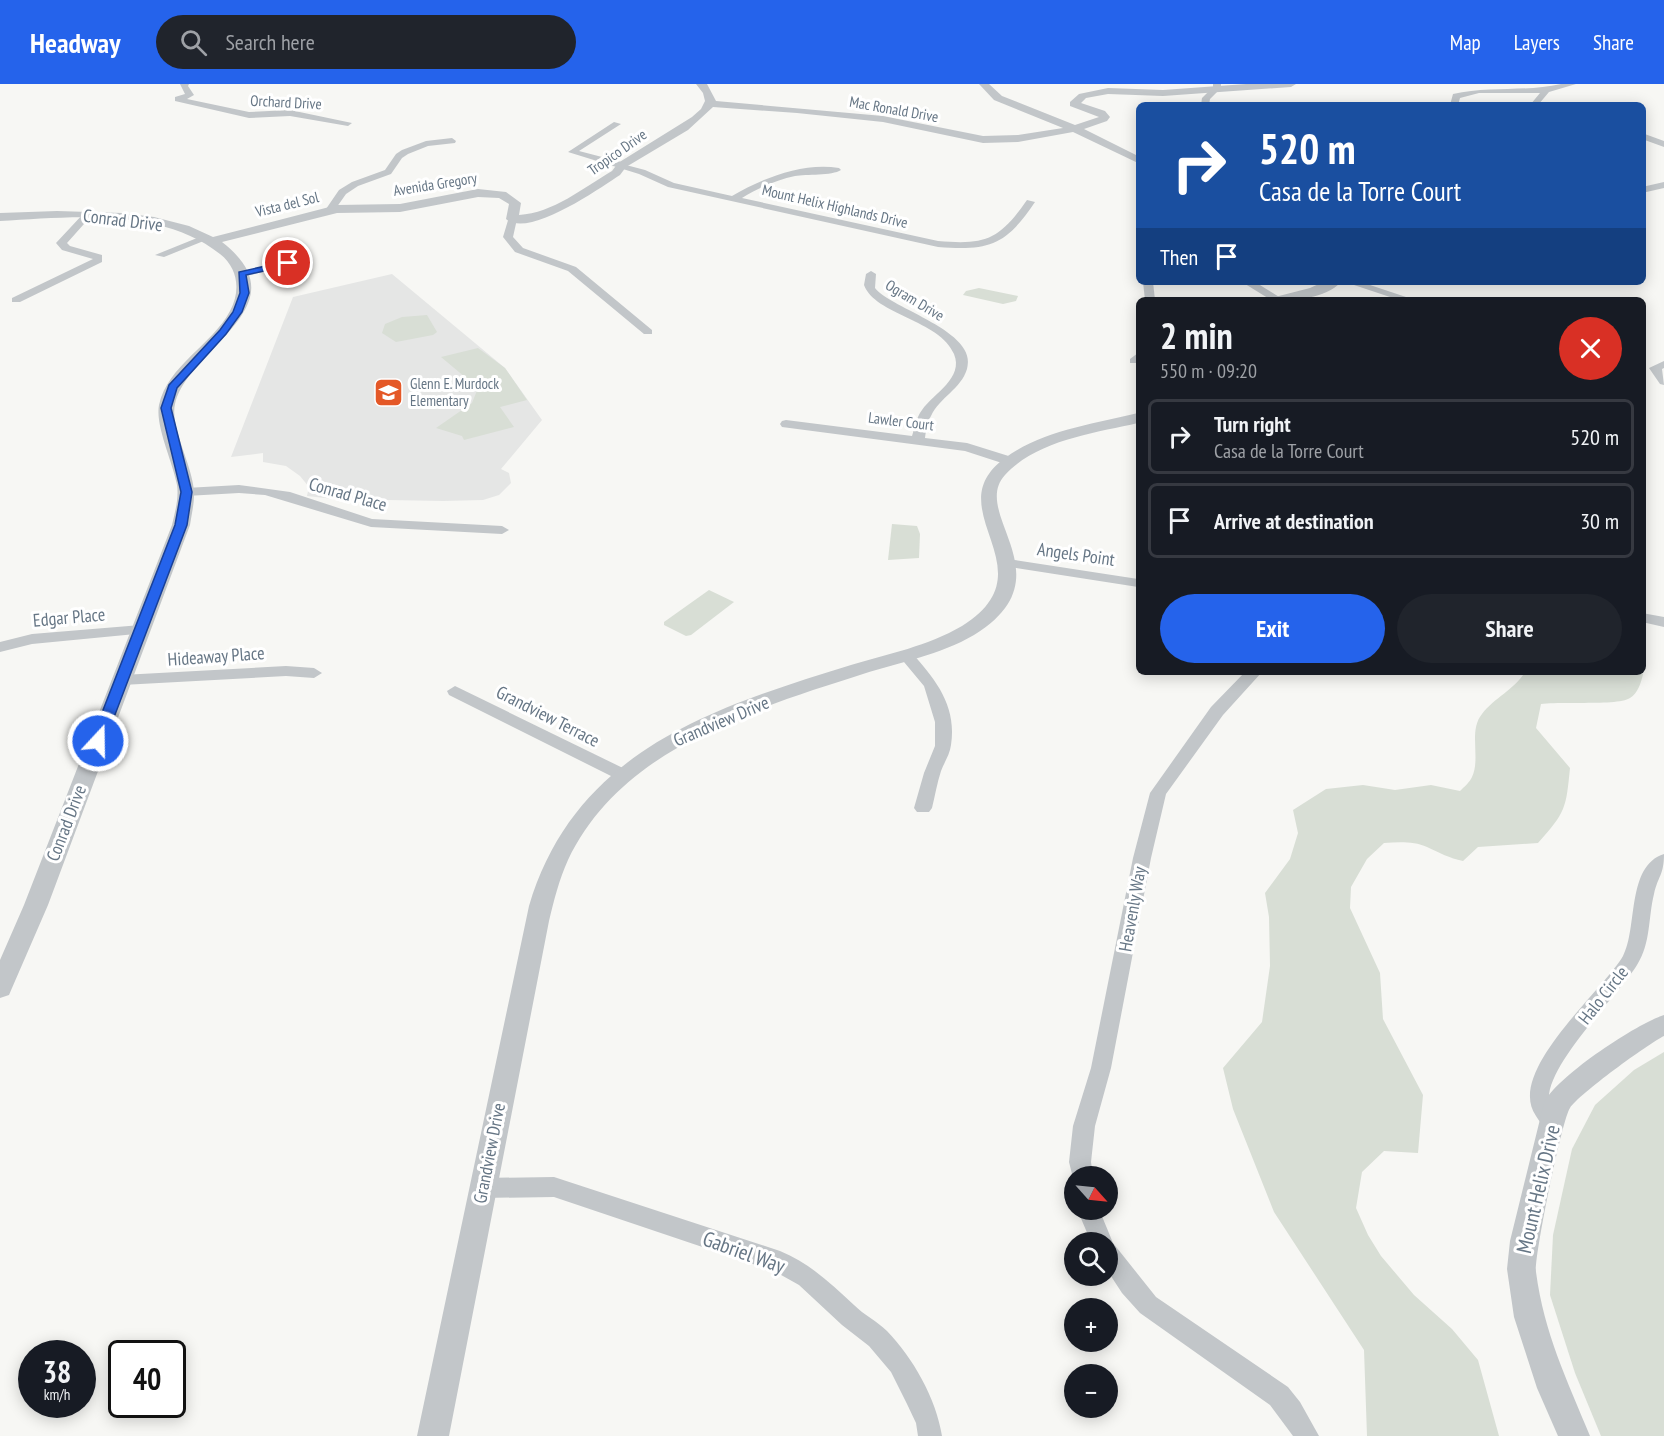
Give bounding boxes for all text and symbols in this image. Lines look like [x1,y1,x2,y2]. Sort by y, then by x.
search box [156,15,576,69]
text: Headway [30,24,120,61]
icon: search [177,26,210,59]
text: Search here [225,28,315,56]
text: Map [1450,29,1481,56]
text: Layers [1514,29,1560,56]
text: Share [1593,29,1634,56]
street label: Orchard Drive [250,91,322,113]
street label: Mac Ronald Drive [848,92,940,126]
text: 520 m [1259,121,1356,176]
street label: Tropico Drive [584,125,650,179]
icon: right [1160,126,1238,204]
street label: Avenida Gregory [392,168,479,200]
text: Casa de la Torre Court [1259,174,1461,208]
street label: Mount Helix Highlands Drive [760,180,910,232]
street label: Vista del Sol [253,187,321,221]
street label: Conrad Drive [82,204,164,236]
pin [262,237,313,288]
icon: arrive [1210,240,1243,273]
text: Then [1160,243,1198,271]
icon: arrive [271,246,304,279]
street label: Ogram Drive [882,275,948,325]
text: 2 min [1160,312,1233,359]
button: close [1559,317,1622,380]
text: 550 m · 09:20 [1160,358,1257,384]
place label: Glenn E. Murdock Elementary [410,374,499,410]
school or university icon: Glenn E. Murdock Elementary [373,376,405,408]
street label: Lawler Court [867,408,935,434]
text: Turn right [1214,410,1291,438]
icon: right [1163,420,1196,453]
text: 520 m [1570,423,1619,451]
text: Casa de la Torre Court [1214,438,1364,464]
street label: Conrad Place [306,472,390,516]
icon: arrive [1163,504,1196,537]
text: Arrive at destination [1214,507,1374,535]
text: 30 m [1580,507,1619,535]
street label: Angels Point [1036,537,1116,571]
button: Exit [1160,594,1385,663]
button: Share [1397,594,1622,663]
street label: Edgar Place [32,602,106,632]
street label: Hideaway Place [167,641,265,671]
street label: Grandview Terrace [493,680,603,752]
street label: Grandview Drive [670,691,772,751]
position arrow [66,709,130,773]
street label: Conrad Drive [41,782,91,864]
street label: Heavenly Way [1113,864,1151,953]
street label: Halo Circle [1573,961,1633,1029]
street label: Grandview Drive [468,1101,510,1205]
street label: Mount Helix Drive [1510,1122,1566,1256]
north arrow [1064,1166,1118,1220]
map controls [1064,1166,1118,1418]
street label: Gabriel Way [699,1225,789,1279]
button: search [1064,1232,1118,1286]
button: + [1064,1298,1118,1352]
speed limit sign: 40 [108,1340,186,1418]
text: 38 [43,1352,71,1391]
button: − [1064,1364,1118,1418]
text: km/h [44,1385,70,1404]

